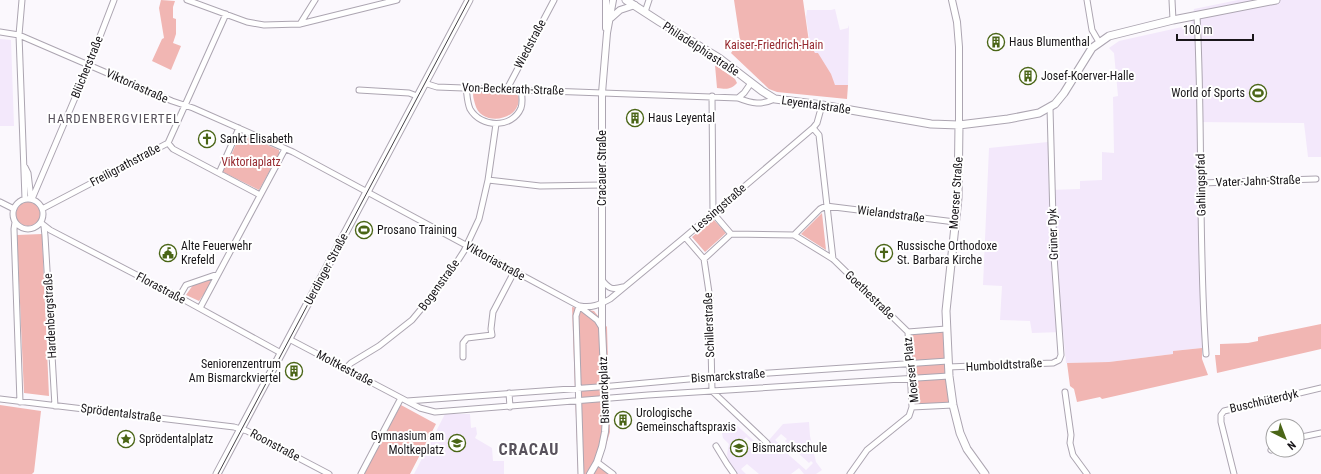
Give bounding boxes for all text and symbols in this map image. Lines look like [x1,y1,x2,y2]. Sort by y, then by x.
scale bar [1177,16,1253,42]
street label: Wiedstraße [511,17,549,71]
street label: Philadelphiastraße [660,19,742,79]
text: 100 m [1183,23,1213,37]
building icon: Haus Blumenthal [986,32,1006,52]
street label: Blücherstraße [68,34,106,100]
place label: Haus Blumenthal [1009,35,1090,49]
park label: Kaiser-Friedrich-Hain [725,38,824,52]
street label: Viktoriastraße [104,66,171,106]
building icon: Josef-Koerver-Halle [1018,66,1038,86]
place label: Josef-Koerver-Halle [1041,69,1135,83]
street label: Von-Beckerath-Straße [462,80,565,98]
sports icon: World of Sports [1248,83,1268,103]
place label: World of Sports [1171,86,1245,100]
street label: Leyentalstraße [780,93,852,117]
building icon: Haus Leyental [625,108,645,128]
district label: HARDENBERGVIERTEL [48,111,180,126]
place label: Haus Leyental [648,111,715,125]
church icon: Sankt Elisabeth [197,129,217,149]
street label: Cracauer Straße [595,130,609,206]
place label: Sankt Elisabeth [220,132,293,146]
street label: Freiligrathstraße [87,140,163,189]
street label: Gahlingspfad [1193,153,1209,217]
park label: Viktoriaplatz [221,155,281,169]
street label: Moerser Straße [946,156,966,230]
street label: Vater-Jahn-Straße [1215,173,1301,189]
street label: Lessingstraße [689,181,749,235]
street label: Wielandstraße [856,203,926,225]
street label: Grüner Dyk [1045,207,1061,260]
sports icon: Prosano Training [354,220,374,240]
place label: Prosano Training [377,223,457,237]
street label: Uerdinger Straße [301,230,351,307]
place label: Alte Feuerwehr Krefeld [181,239,252,267]
street label: Viktoriastraße [462,239,528,283]
place label: Russische Orthodoxe St. Barbara Kirche [897,239,998,267]
public building icon: Alte Feuerwehr Krefeld [158,243,178,263]
church icon: Russische Orthodoxe St. Barbara Kirche [874,243,894,263]
street label: Bogenstraße [416,256,463,313]
street label: Goethestraße [842,268,898,322]
street label: Florastraße [134,269,188,307]
street label: Hardenbergstraße [41,273,59,359]
street label: Schillerstraße [701,292,717,358]
street label: Moerser Platz [901,337,921,403]
street label: Moltkestraße [314,347,376,389]
street label: Bismarckplatz [596,356,612,424]
street label: Humboldtstraße [965,356,1043,374]
place label: Seniorenzentrum Am Bismarckviertel [189,357,281,385]
building icon: Seniorenzentrum Am Bismarckviertel [284,361,304,381]
street label: Bismarckstraße [691,366,766,386]
street label: Buschhüterdyk [1228,386,1300,416]
street label: Sprödentalstraße [80,401,163,425]
place label: Urologische Gemeinschaftspraxis [636,406,736,434]
building icon: Urologische Gemeinschaftspraxis [613,410,633,430]
north arrow [1265,418,1305,458]
street label: Roonstraße [248,426,303,464]
place icon: Sprödentalplatz [116,429,136,449]
place label: Gymnasium am Moltkeplatz [371,429,444,457]
place label: Sprödentalplatz [139,432,213,446]
school or university icon: Gymnasium am Moltkeplatz [447,433,467,453]
school or university icon: Bismarckschule [729,438,749,458]
text: N [1284,438,1298,452]
district label: CRACAU [498,440,560,459]
place label: Bismarckschule [752,441,827,455]

